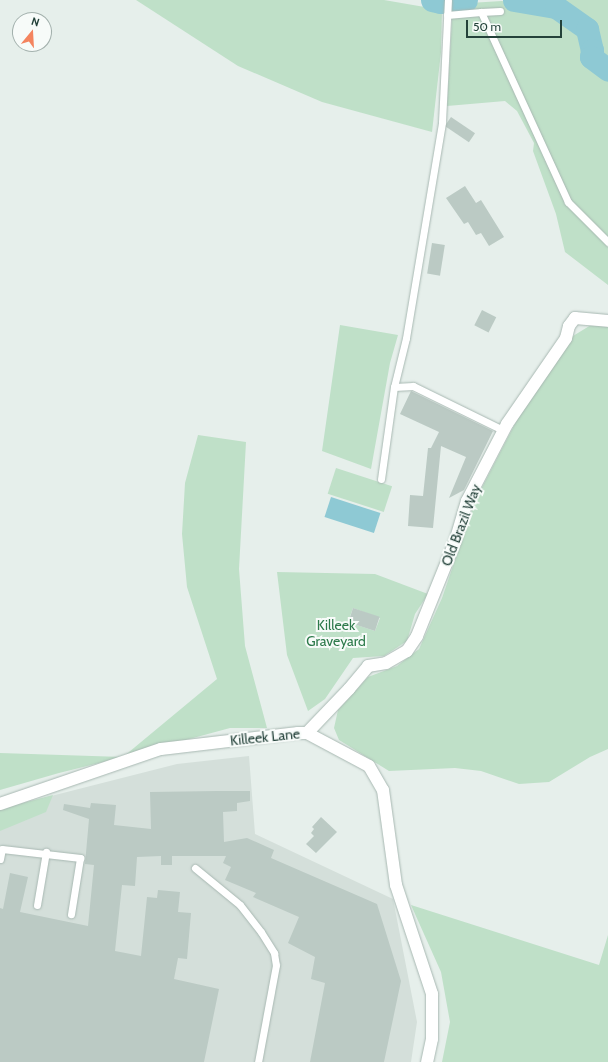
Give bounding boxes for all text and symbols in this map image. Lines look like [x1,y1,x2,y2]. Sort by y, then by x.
north arrow [12,12,52,52]
scale bar [468,12,564,38]
text: N [30,14,41,29]
text: 50 m [473,19,501,34]
street label: Old Brazil Way [438,482,484,568]
park label: Killeek Graveyard [306,617,366,650]
street label: Killeek Lane [229,725,301,749]

